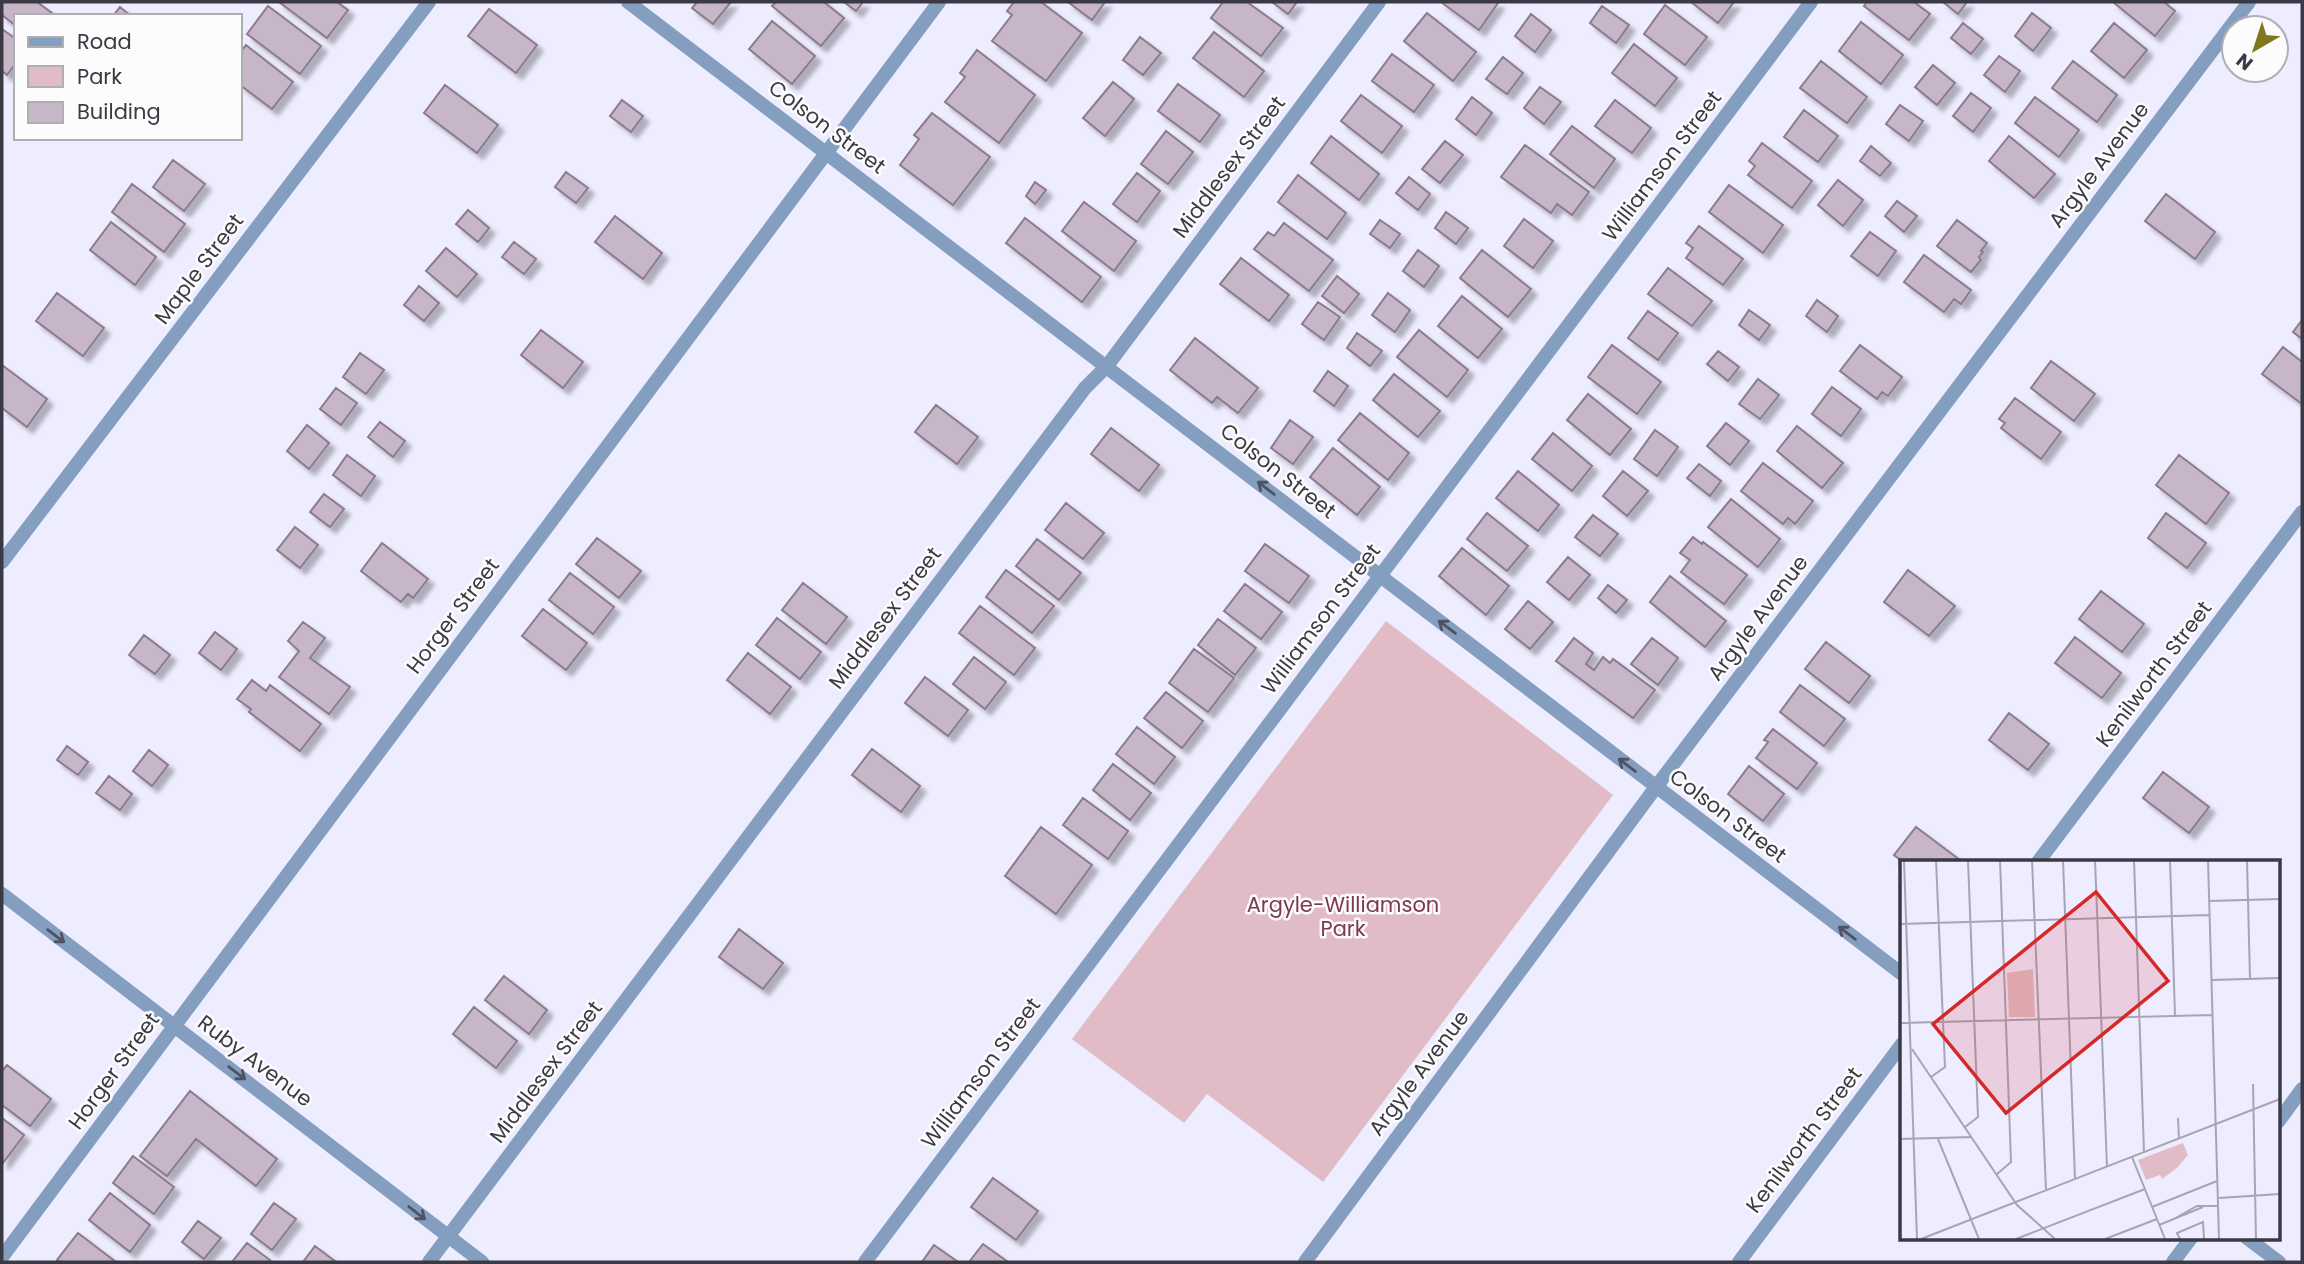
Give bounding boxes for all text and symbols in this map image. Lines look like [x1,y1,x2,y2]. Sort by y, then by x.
legend [14,14,242,140]
north arrow [2220,14,2290,84]
text: Road [77,27,132,56]
text: N [2231,47,2259,77]
text: Park [77,62,122,91]
street label: Colson Street [763,73,892,180]
street label: Williamson Street [1595,84,1728,247]
street label: Middlesex Street [1166,90,1292,244]
street label: Argyle Avenue [2042,96,2156,234]
text: Building [77,97,161,126]
street label: Maple Street [147,207,250,330]
street label: Colson Street [1214,416,1342,525]
one-way arrow [1257,481,1276,496]
street label: Williamson Street [1254,537,1387,700]
street label: Middlesex Street [822,541,948,695]
street label: Argyle Avenue [1701,549,1815,687]
street label: Horger Street [400,552,506,680]
street label: Kenilworth Street [2089,595,2218,753]
one-way arrow [1438,619,1456,634]
one-way arrow [1618,758,1637,773]
street label: Colson Street [1664,762,1793,869]
inset map [1900,860,2280,1240]
park label: Argyle-Williamson Park [1247,890,1439,943]
one-way arrow [1838,925,1857,940]
one-way arrow [46,928,65,943]
street label: Williamson Street [914,991,1047,1154]
street label: Middlesex Street [483,995,609,1149]
street label: Argyle Avenue [1362,1004,1476,1142]
street label: Horger Street [61,1006,166,1135]
street label: Ruby Avenue [192,1008,319,1113]
street label: Kenilworth Street [1739,1061,1868,1219]
one-way arrow [227,1066,246,1081]
one-way arrow [407,1205,426,1220]

